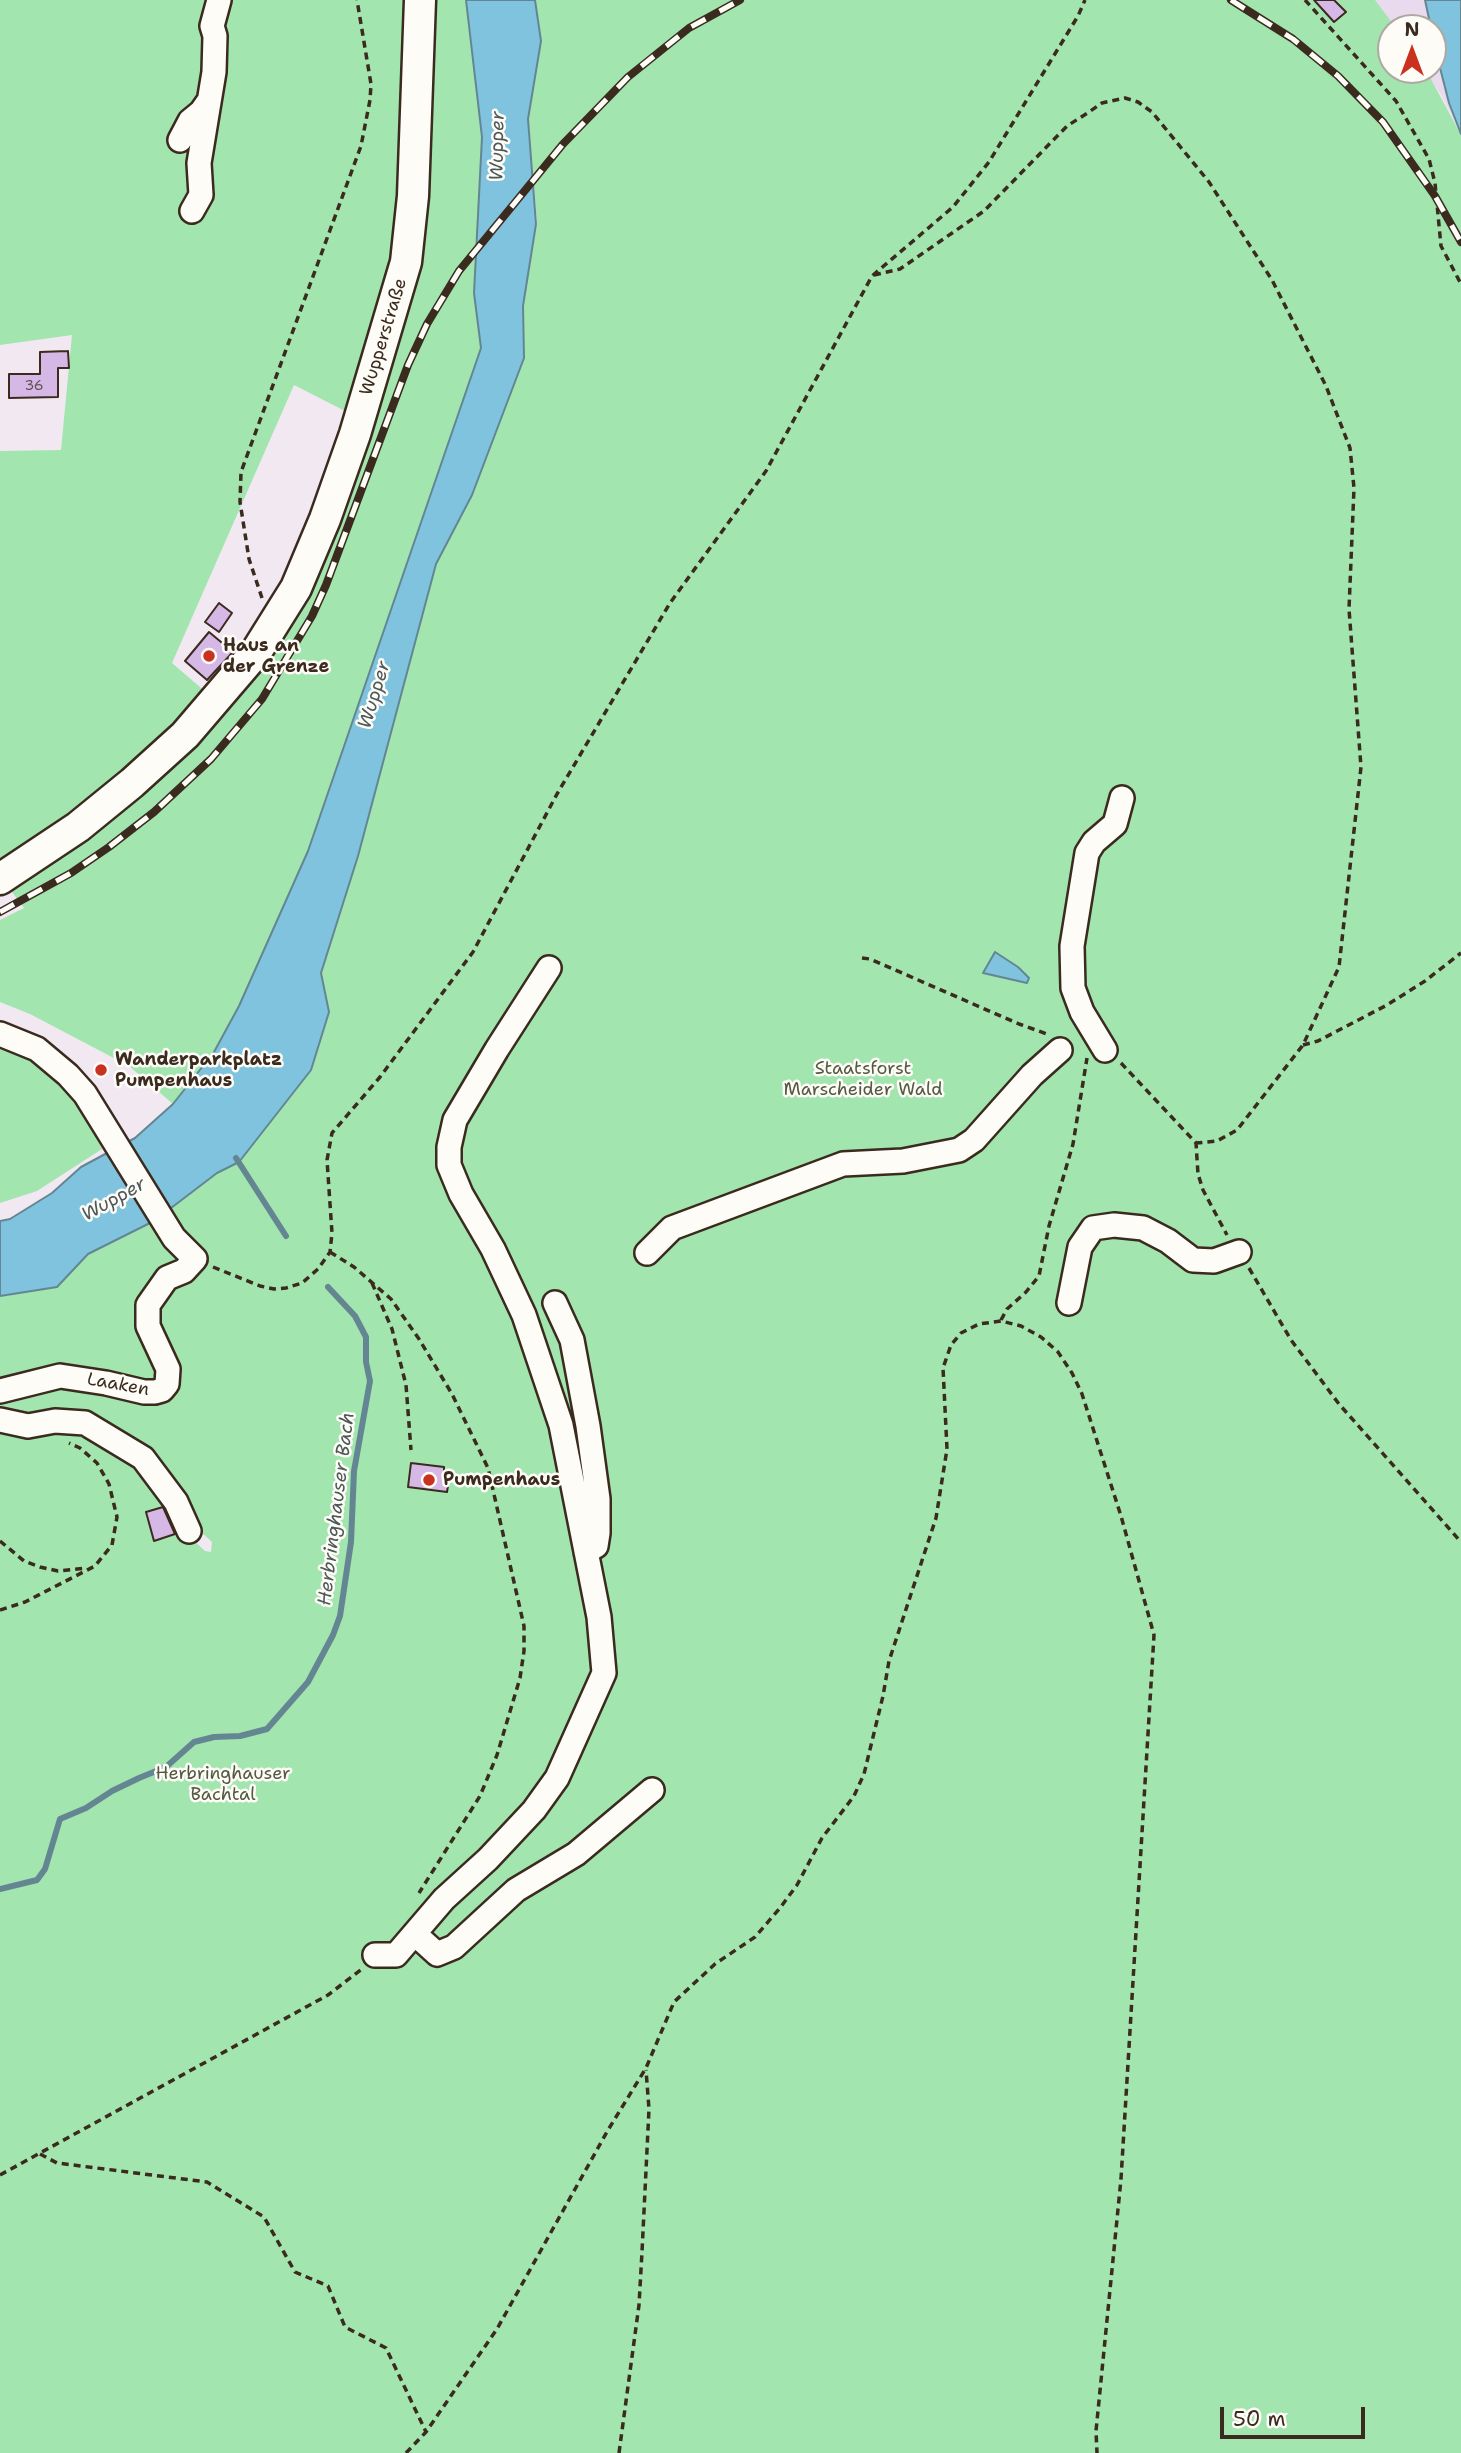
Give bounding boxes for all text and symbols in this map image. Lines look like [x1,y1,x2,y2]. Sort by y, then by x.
north arrow [1377,14,1447,84]
text: N [1404,17,1420,42]
water label: Wupper [486,111,510,181]
street label: Wupperstraße [356,276,412,398]
house number: 36 [24,378,44,394]
place label: Haus an der Grenze [223,635,329,678]
marker: Haus an der Grenze [201,648,217,664]
water label: Wupper [354,658,396,732]
place label: Wanderparkplatz Pumpenhaus [115,1049,282,1092]
park label: Staatsforst Marscheider Wald [783,1058,943,1100]
marker: Wanderparkplatz Pumpenhaus [93,1062,109,1078]
water label: Wupper [78,1173,150,1227]
street label: Laaken [85,1369,151,1401]
water label: Herbringhauser Bach [314,1411,360,1607]
place label: Pumpenhaus [443,1469,560,1491]
marker: Pumpenhaus [421,1472,437,1488]
park label: Herbringhauser Bachtal [156,1763,290,1806]
scale bar [1223,2394,1368,2438]
text: 50 m [1233,2405,1286,2433]

